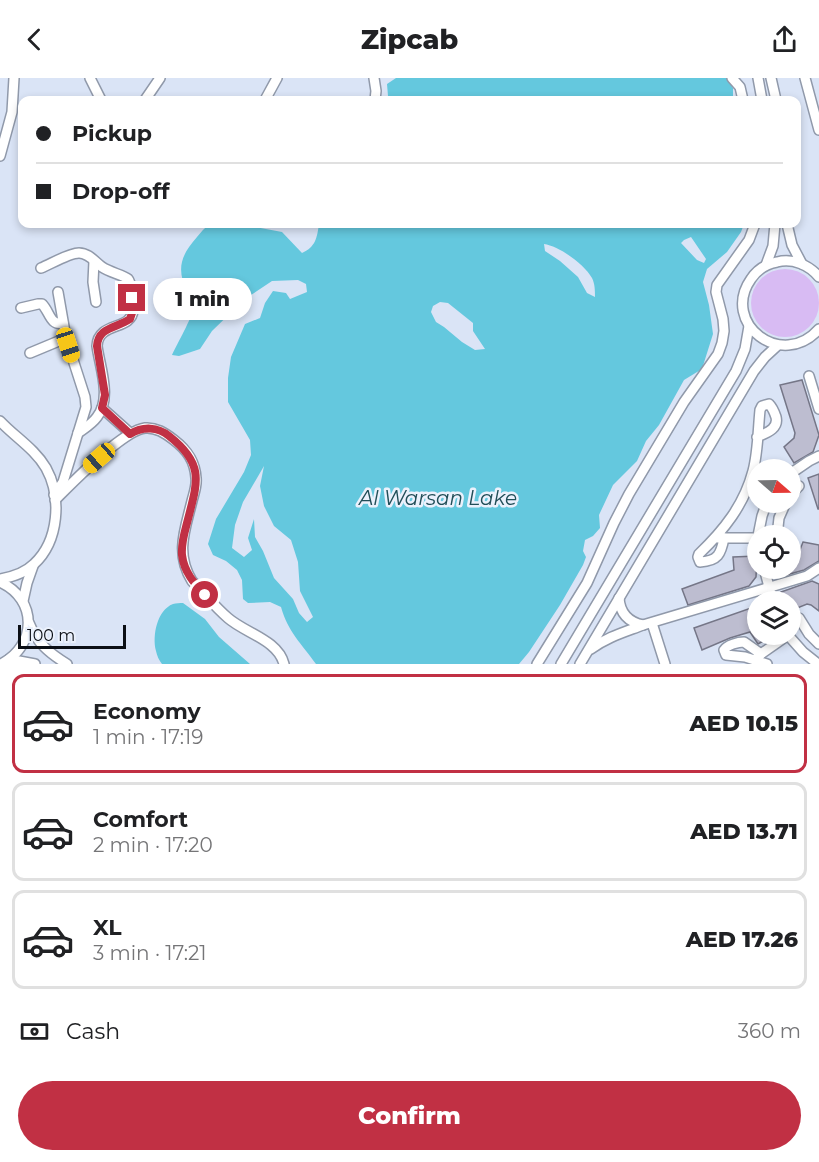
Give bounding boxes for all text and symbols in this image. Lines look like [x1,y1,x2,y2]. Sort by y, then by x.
icon: back [18,23,51,56]
text: Zipcab [361,23,458,56]
icon: share [768,23,801,56]
text: Pickup [72,120,152,147]
text: Drop-off [72,178,170,205]
callout: 1 min [153,277,252,319]
route end [118,284,145,311]
text: 1 min [175,287,230,311]
car [54,325,82,365]
car [80,439,118,477]
north arrow [747,459,801,513]
map controls [747,459,801,645]
water label: Al Warsan Lake [358,486,517,510]
button: locate [747,525,801,579]
route start [191,581,218,608]
button: layers [747,591,801,645]
scale bar [18,622,126,650]
text: 100 m [27,626,75,645]
icon: car [21,697,75,751]
text: Economy [93,698,201,725]
text: AED 10.15 [690,710,798,737]
text: 1 min · 17:19 [93,725,203,749]
icon: car [21,805,75,859]
text: Comfort [93,806,188,833]
text: AED 13.71 [690,818,798,845]
text: 2 min · 17:20 [93,833,213,857]
icon: car [21,913,75,967]
text: XL [93,914,122,941]
text: AED 17.26 [686,926,798,953]
text: 3 min · 17:21 [93,941,207,965]
icon: cash [18,1015,51,1048]
text: Cash [66,1018,120,1045]
text: 360 m [738,1019,801,1043]
button: Confirm [18,1081,801,1150]

